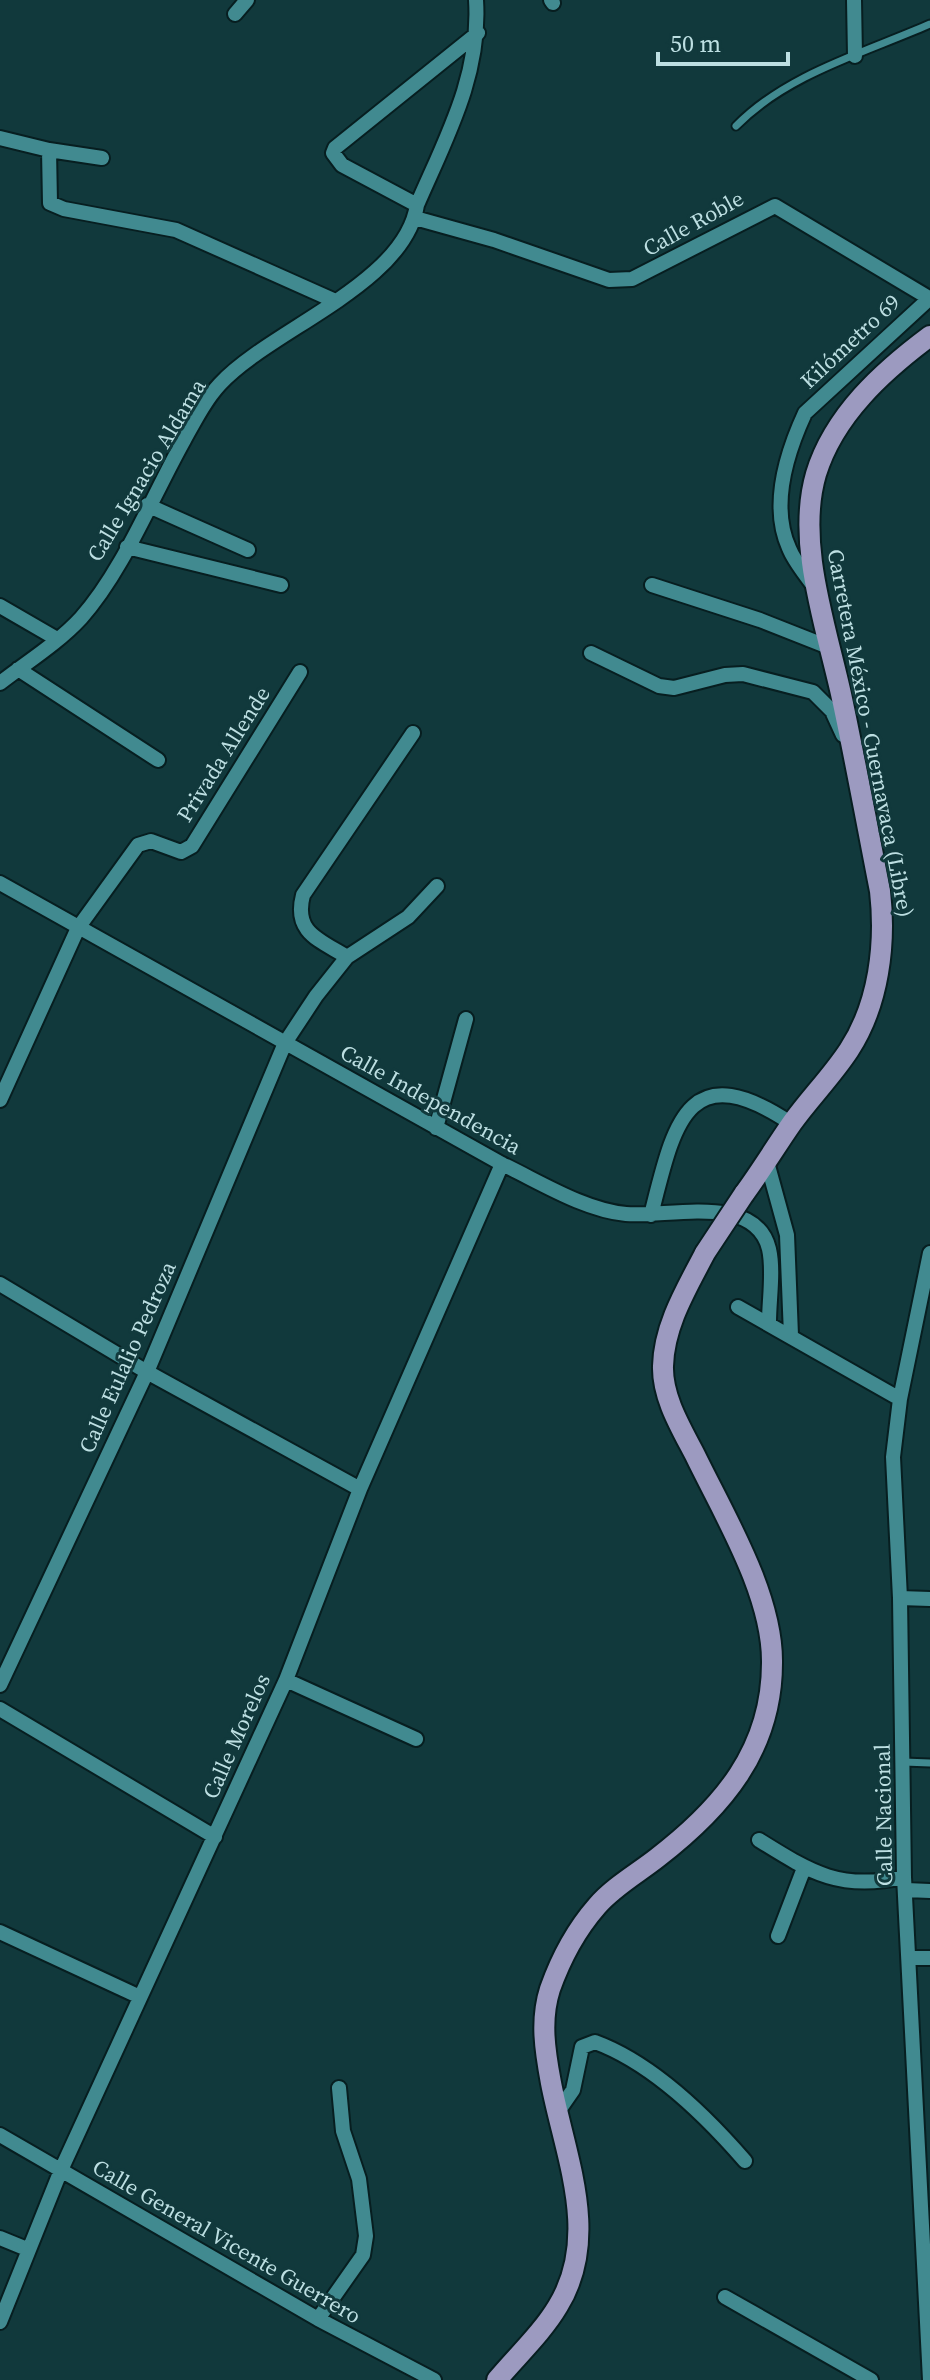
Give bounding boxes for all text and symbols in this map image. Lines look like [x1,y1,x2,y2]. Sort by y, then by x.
scale bar [658,16,788,66]
text: 50 m [670,27,721,60]
street label: Calle Roble [637,183,749,263]
street label: Kilómetro 69 [794,287,906,395]
street label: Calle Ignacio Aldama [80,372,213,567]
street label: Carretera México - Cuernavaca (Libre) [821,546,921,920]
street label: Privada Allende [169,680,277,828]
street label: Calle Independencia [335,1037,527,1162]
street label: Calle Eulalio Pedroza [71,1256,183,1458]
street label: Calle Morelos [195,1669,277,1803]
street label: Calle Nacional [867,1744,899,1886]
street label: Calle General Vicente Guerrero [87,2152,367,2330]

